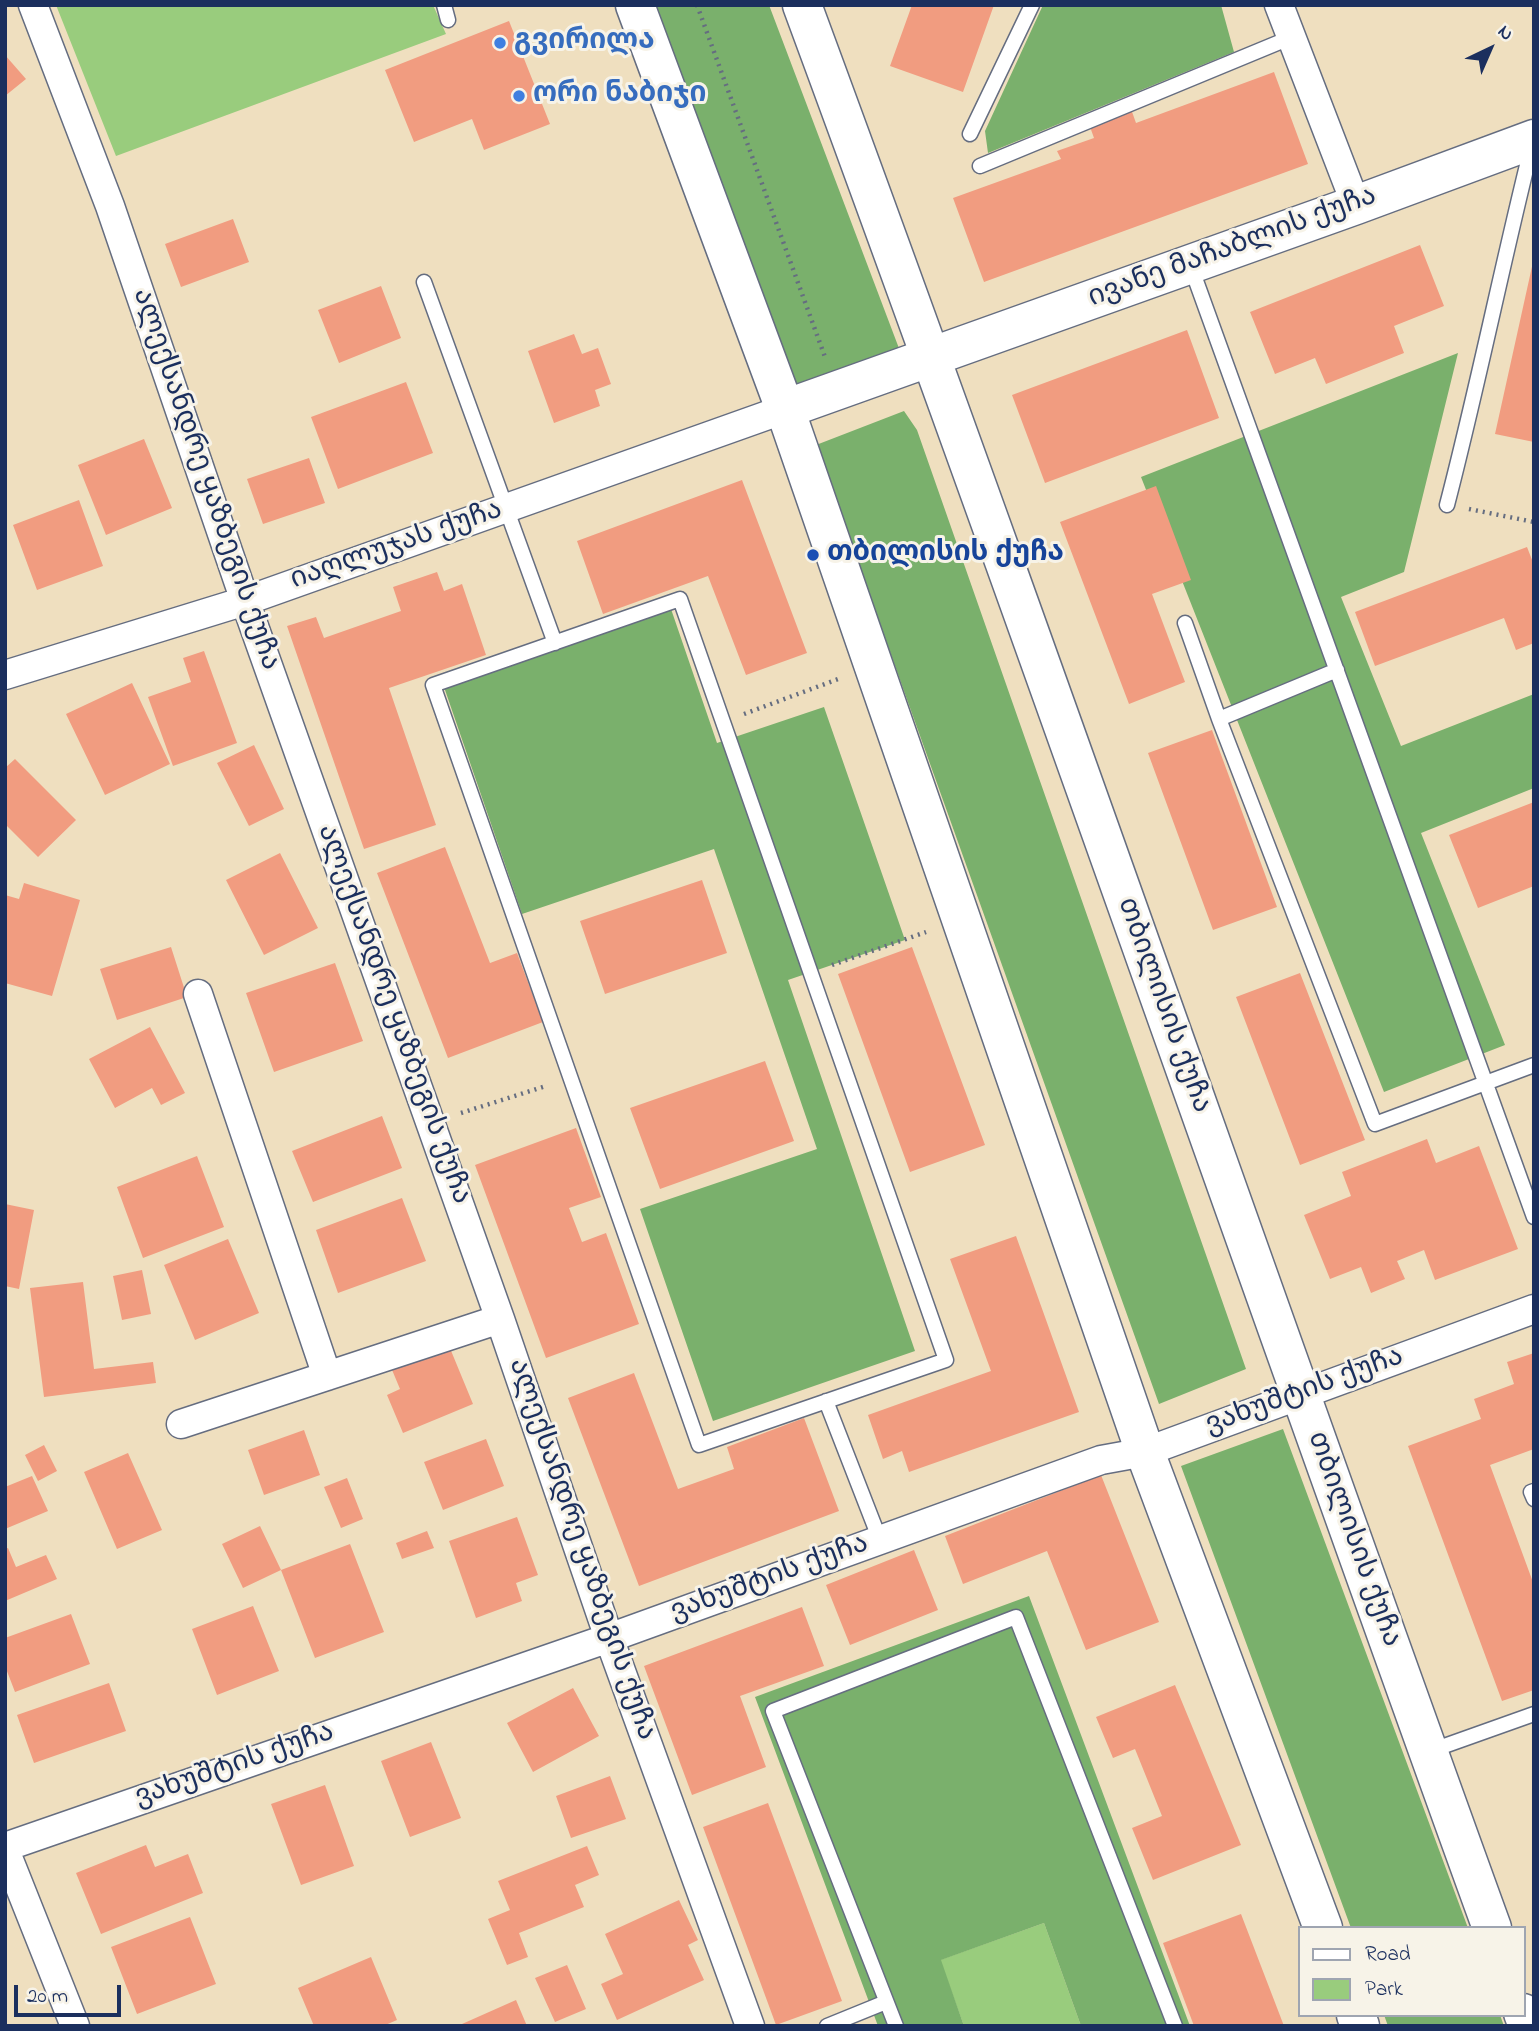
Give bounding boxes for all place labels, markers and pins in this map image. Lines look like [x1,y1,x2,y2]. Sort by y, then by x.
place label: გვირილა [514,26,655,60]
marker: გვირილა [492,35,508,51]
place label: ორი ნაბიჯი [533,79,706,113]
marker: ორი ნაბიჯი [511,88,527,104]
place label: თბილისის ქუჩა [827,538,1064,572]
marker: თბილისის ქუჩა [805,547,821,563]

